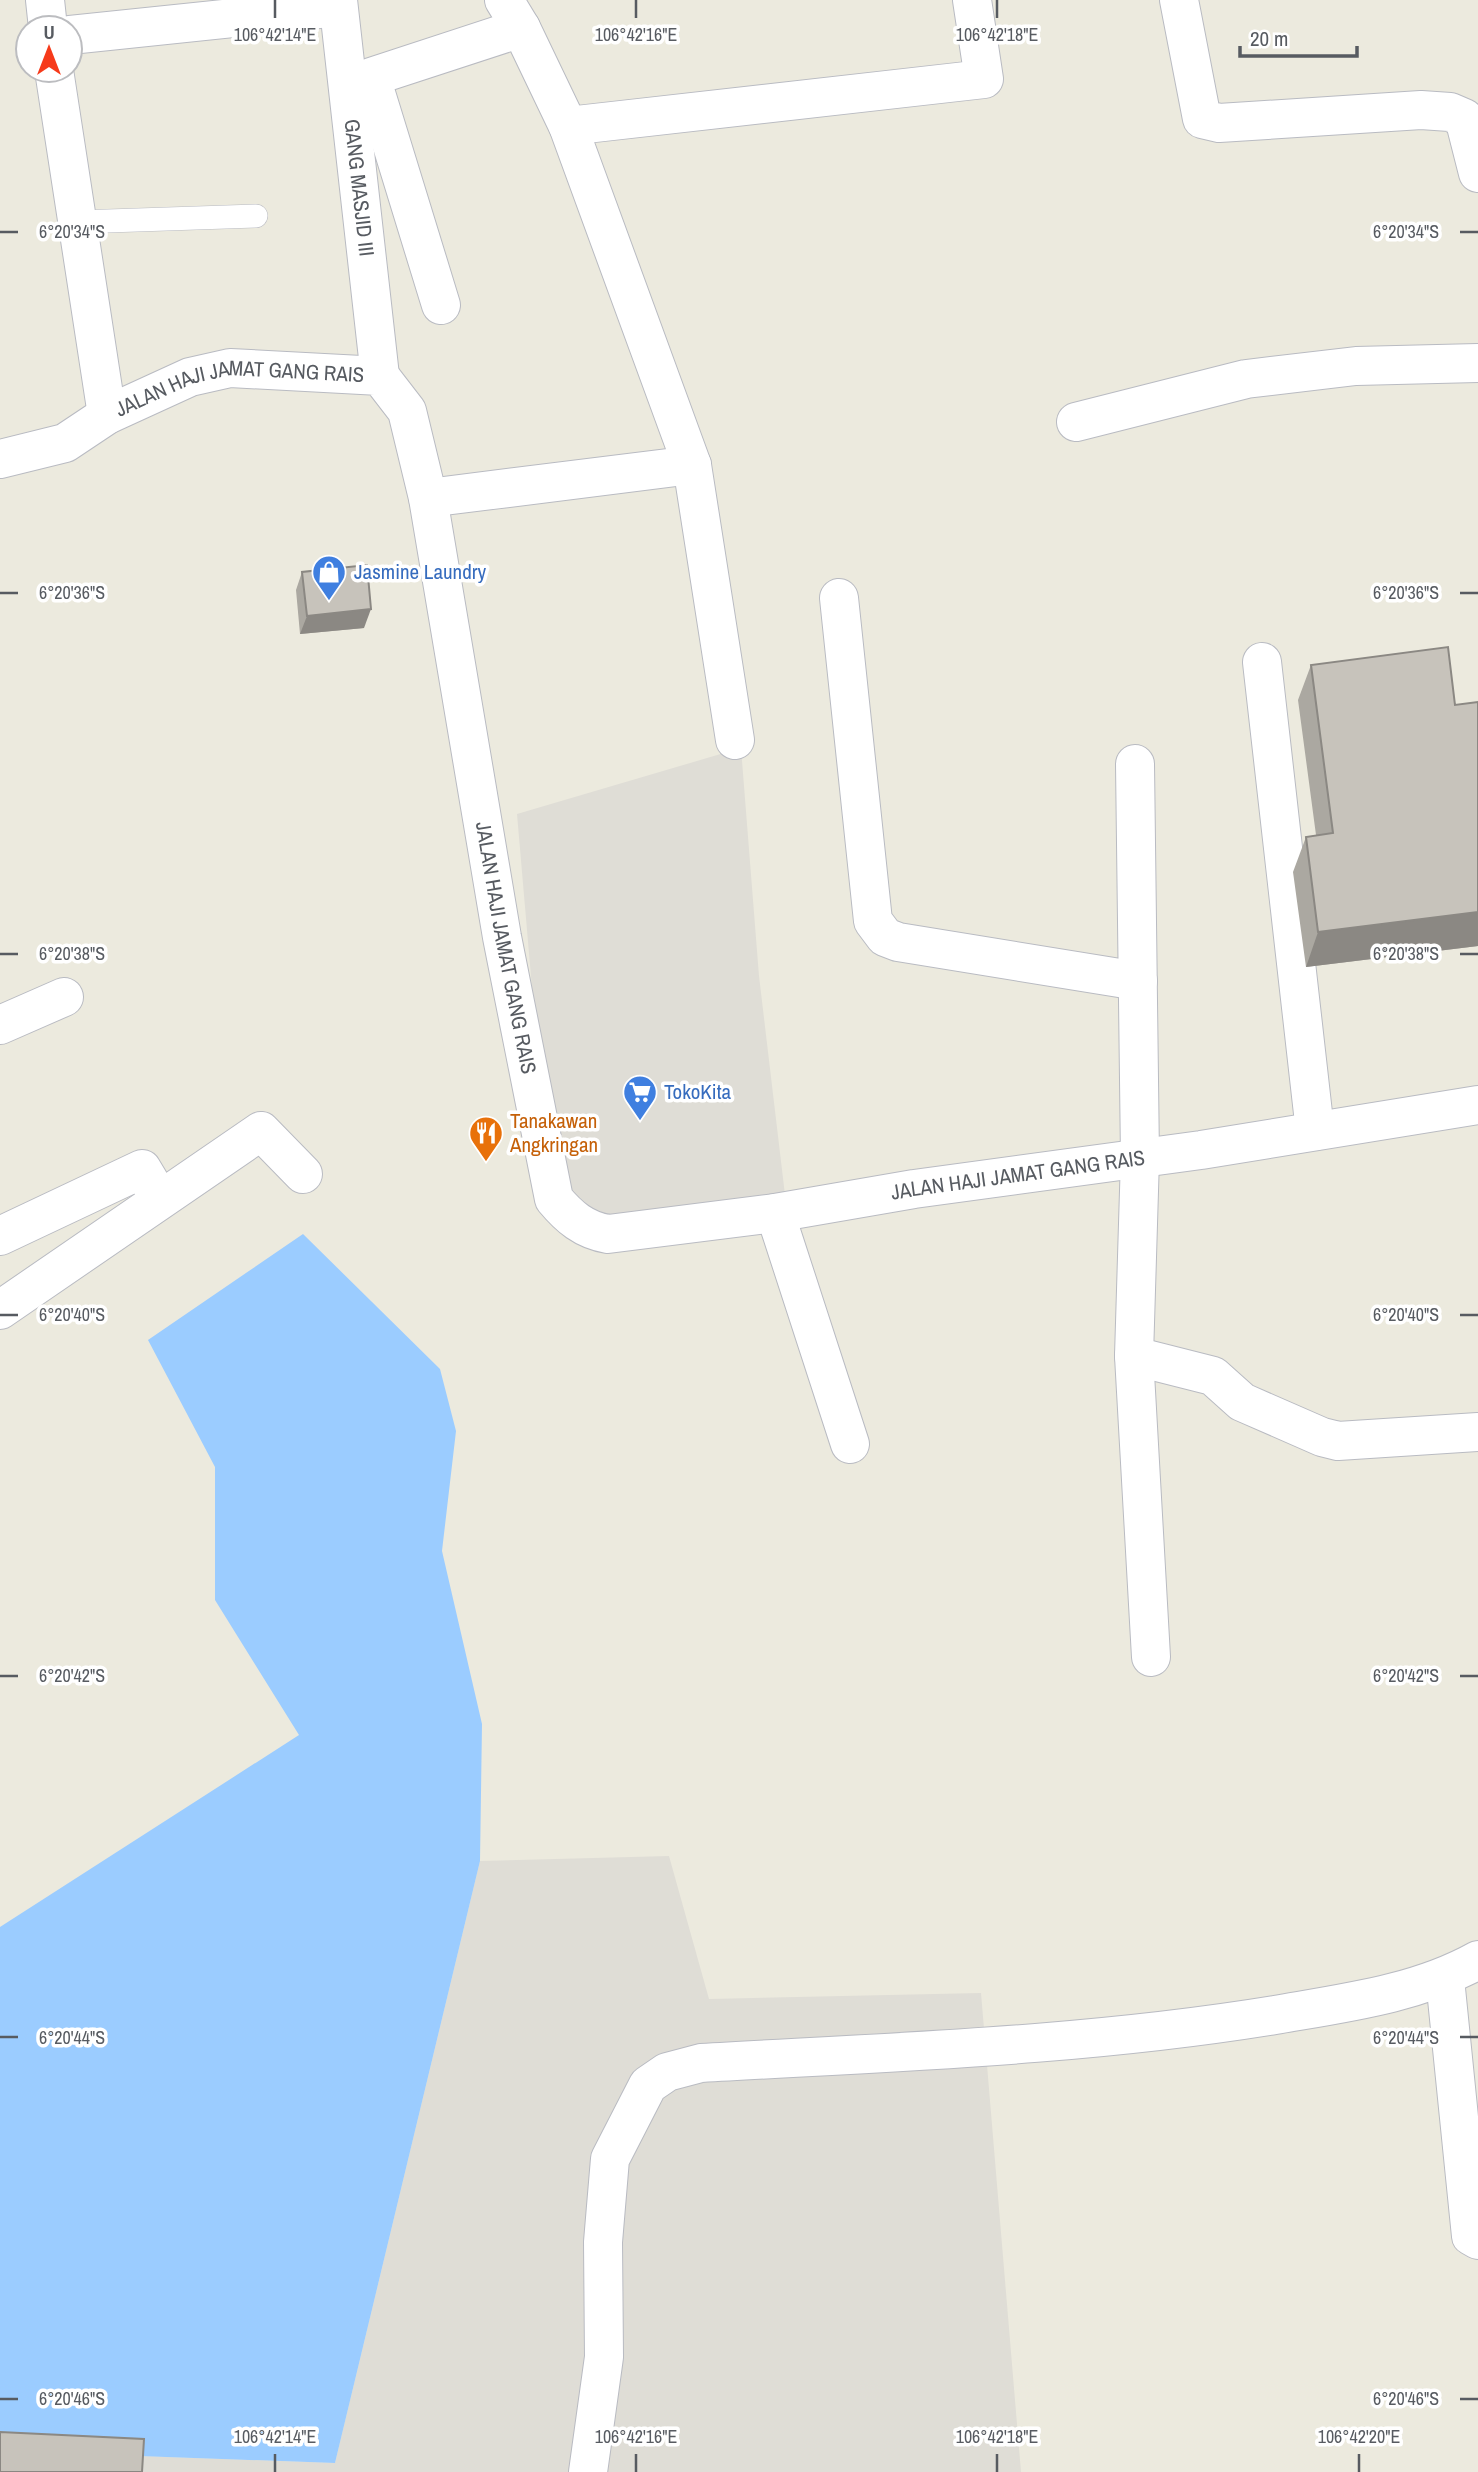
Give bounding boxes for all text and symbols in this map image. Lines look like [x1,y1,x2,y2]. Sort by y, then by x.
north arrow [14,14,84,84]
scale bar [1240,14,1357,58]
text: U [43,19,55,45]
text: 106°42'14"E [234,22,316,47]
text: 106°42'16"E [595,22,677,47]
text: 106°42'18"E [956,22,1038,47]
text: 20 m [1250,24,1288,53]
street label: GANG MASJID III [337,118,382,258]
text: 6°20'34"S [39,219,105,244]
text: 6°20'34"S [1373,219,1439,244]
street label: JALAN HAJI JAMAT GANG RAIS [110,353,365,423]
shop icon: Jasmine Laundry [310,553,348,602]
place label: Jasmine Laundry [354,557,486,586]
text: 6°20'36"S [39,580,105,605]
text: 6°20'36"S [1373,580,1439,605]
street label: JALAN HAJI JAMAT GANG RAIS [469,819,544,1076]
text: 6°20'38"S [39,941,105,966]
text: 6°20'38"S [1373,941,1439,966]
supermarket icon: TokoKita [621,1073,659,1122]
place label: TokoKita [664,1077,731,1106]
place label: Tanakawan Angkringan [509,1106,598,1159]
restaurant icon: Tanakawan Angkringan [467,1114,505,1163]
street label: JALAN HAJI JAMAT GANG RAIS [889,1143,1147,1207]
text: 6°20'40"S [39,1302,105,1327]
text: 6°20'40"S [1373,1302,1439,1327]
text: 6°20'42"S [39,1663,105,1688]
text: 6°20'42"S [1373,1663,1439,1688]
text: 6°20'44"S [39,2025,105,2050]
text: 6°20'44"S [1373,2025,1439,2050]
text: 6°20'46"S [39,2386,105,2411]
text: 6°20'46"S [1373,2386,1439,2411]
text: 106°42'14"E [234,2424,316,2449]
text: 106°42'16"E [595,2424,677,2449]
text: 106°42'18"E [956,2424,1038,2449]
text: 106°42'20"E [1318,2424,1400,2449]

